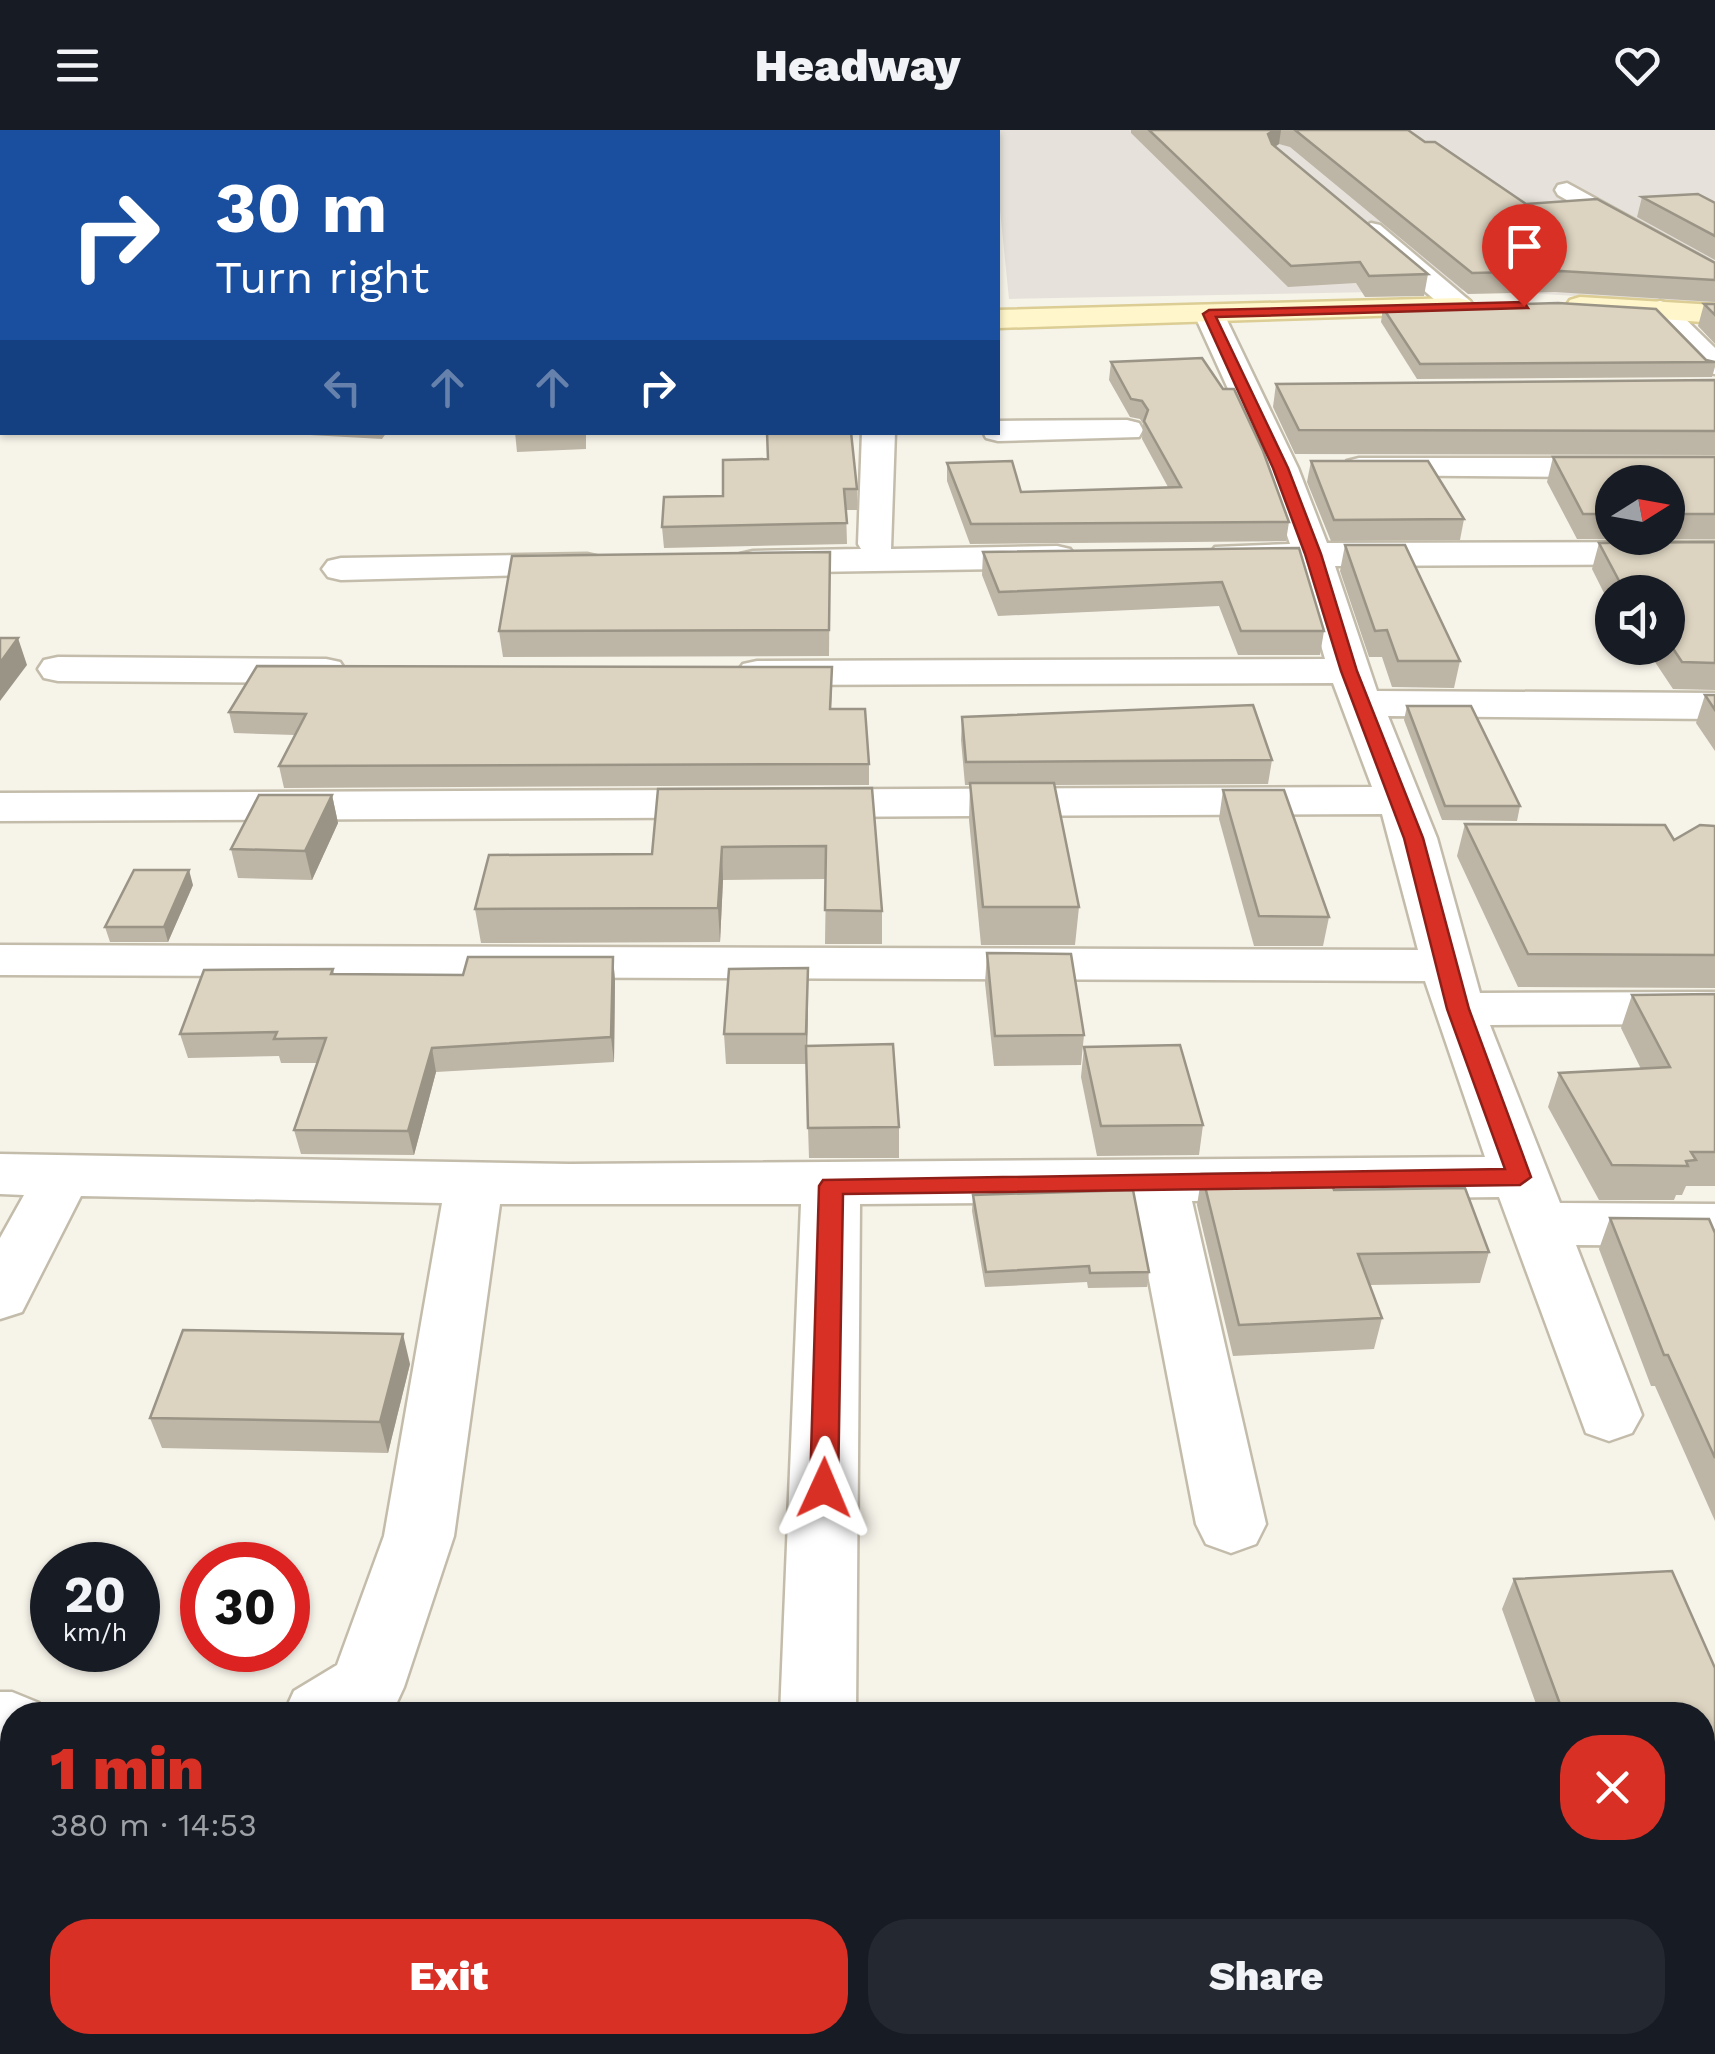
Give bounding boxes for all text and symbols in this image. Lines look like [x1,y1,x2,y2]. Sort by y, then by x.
icon: menu [50,38,105,93]
icon: heart [1610,38,1665,93]
text: Headway [755,39,960,92]
text: 30 m [215,167,387,249]
icon: right [50,170,180,300]
pin [1482,204,1567,307]
icon: arrive [1497,219,1552,274]
text: Turn right [215,251,429,304]
icon: left [315,360,370,415]
icon: ahead [420,360,475,415]
icon: ahead [525,360,580,415]
icon: right [630,360,685,415]
north arrow [1595,465,1685,555]
map controls [1595,465,1685,665]
button: sound [1595,575,1685,665]
position arrow [772,1436,876,1540]
speed limit sign: 30 [180,1542,310,1672]
text: 20 [64,1565,126,1624]
text: km/h [63,1618,127,1647]
text: 1 min [50,1733,204,1804]
button: close [1560,1735,1665,1840]
text: 380 m · 14:53 [50,1806,257,1844]
button: Exit [50,1919,848,2034]
button: Share [868,1919,1665,2034]

